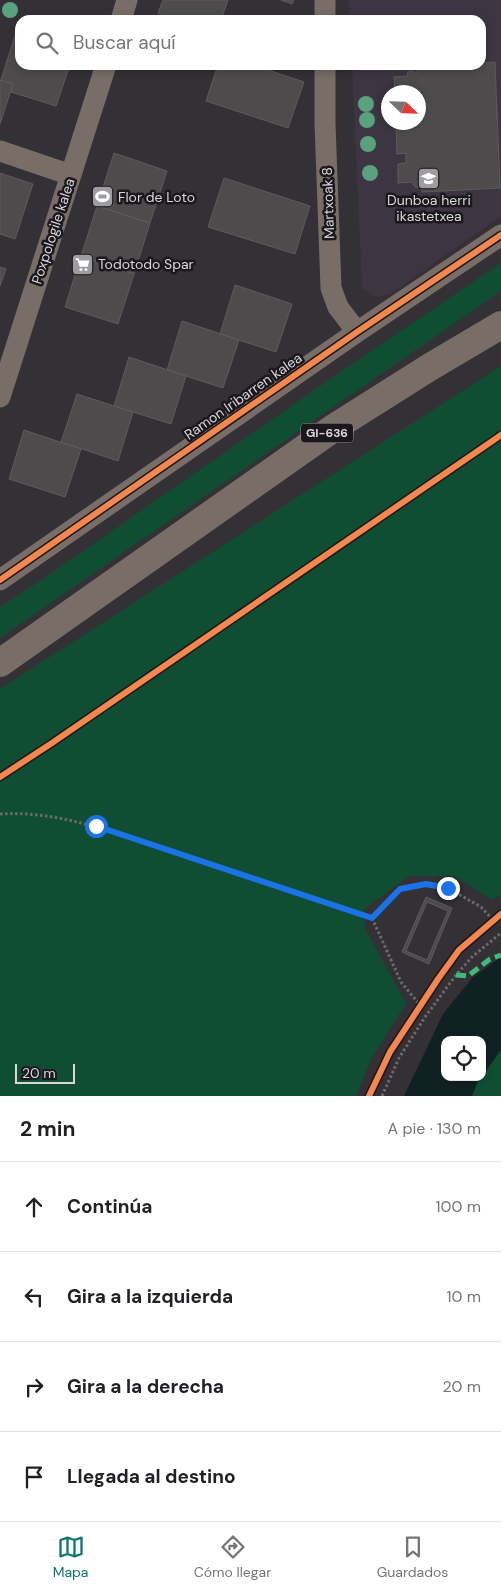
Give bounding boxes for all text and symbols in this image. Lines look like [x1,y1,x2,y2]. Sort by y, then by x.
search box [15,15,486,70]
icon: search [33,29,61,57]
text: Buscar aquí [73,30,176,55]
north arrow [381,85,426,130]
school or university icon: Dunboa herri ikastetxea [417,166,441,190]
street label: Martxoak 8 [318,167,338,239]
street label: Poxpologile kalea [27,176,79,286]
sports icon: Flor de Loto [90,185,114,209]
place label: Flor de Loto [118,188,195,206]
place label: Dunboa herri ikastetxea [387,191,471,225]
supermarket icon: Todotodo Spar [70,252,94,276]
place label: Todotodo Spar [98,255,194,273]
street label: Ramon Iribarren kalea [181,349,305,443]
road number: GI-636 [301,423,353,442]
route start [85,815,108,838]
route end [437,877,460,900]
map controls [441,1036,486,1081]
button: locate [441,1036,486,1081]
scale bar [15,1061,75,1084]
text: 20 m [22,1064,56,1082]
text: 2 min [20,1115,76,1143]
text: A pie · 130 m [388,1118,481,1139]
icon: ahead [20,1193,48,1221]
text: Continúa [67,1194,152,1219]
text: 100 m [436,1196,481,1217]
icon: left [20,1283,48,1311]
text: Gira a la izquierda [67,1284,233,1309]
text: 10 m [447,1286,481,1307]
icon: right [20,1373,48,1401]
text: Gira a la derecha [67,1374,224,1399]
text: 20 m [442,1376,481,1397]
icon: arrive [20,1463,48,1491]
text: Llegada al destino [67,1464,236,1489]
tab: Mapa [53,1533,88,1581]
tab: Cómo llegar [194,1533,271,1581]
tab: Guardados [377,1533,448,1581]

